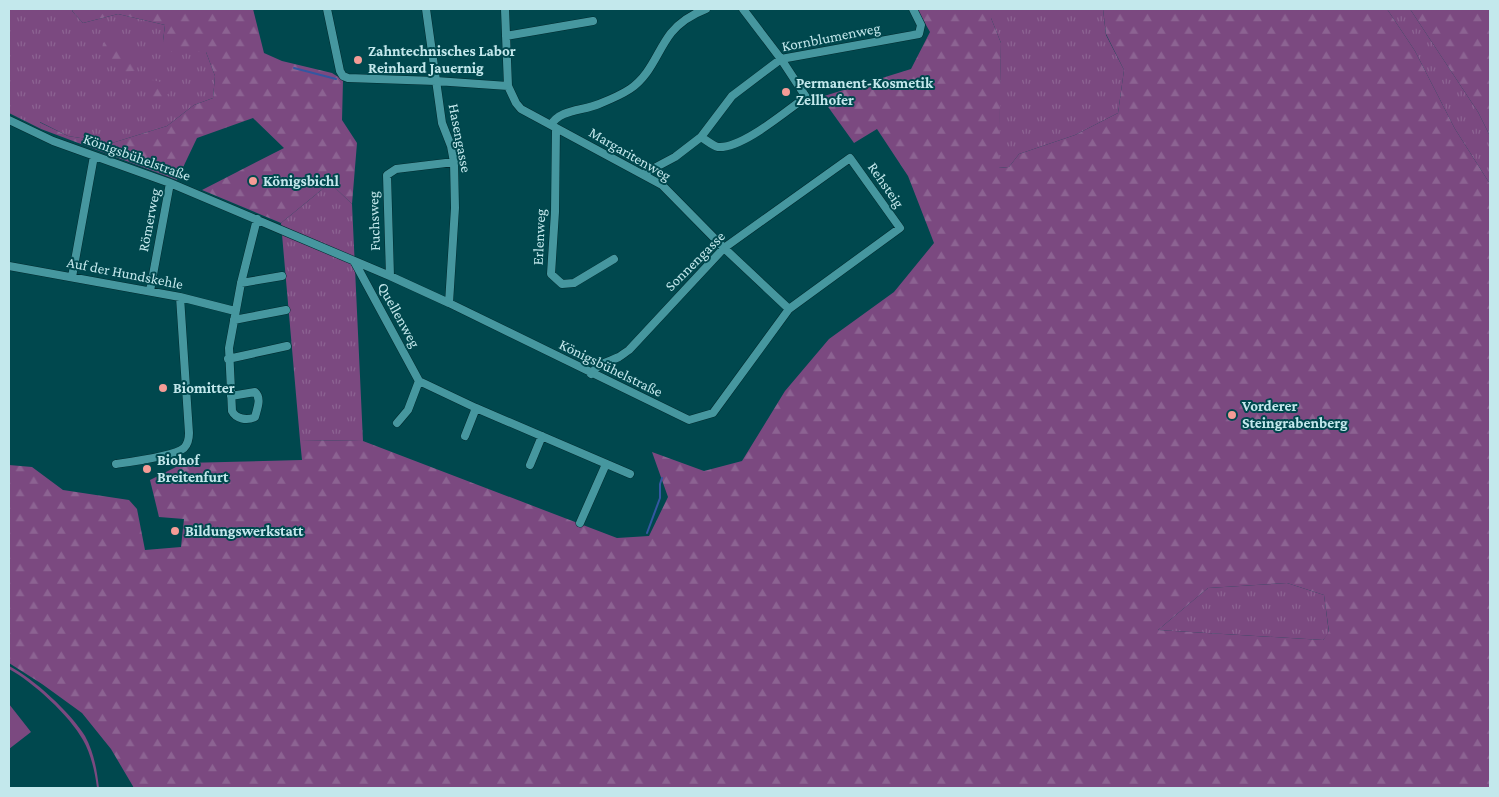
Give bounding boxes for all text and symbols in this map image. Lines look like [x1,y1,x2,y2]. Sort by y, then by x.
street label: Kornblumenweg [780,20,882,55]
place label: Zahntechnisches Labor Reinhard Jauernig [368,43,516,76]
marker: Zahntechnisches Labor Reinhard Jauernig [352,54,364,66]
place label: Permanent-Kosmetik Zellhofer [796,75,934,108]
marker: Permanent-Kosmetik Zellhofer [780,86,792,98]
street label: Hasengasse [445,102,475,174]
street label: Margaritenweg [586,124,674,185]
street label: Königsbühelstraße [81,130,193,185]
street label: Rehsteig [864,159,907,211]
place label: Königsbichl [263,173,339,189]
marker: Königsbichl [247,175,259,187]
street label: Römerweg [135,187,164,253]
street label: Fuchsweg [365,191,384,251]
street label: Erlenweg [530,208,549,266]
street label: Sonnengasse [662,228,729,295]
street label: Auf der Hundskehle [66,254,185,292]
street label: Quellenweg [374,280,423,351]
street label: Königsbühelstraße [556,336,666,401]
place label: Biomitter [173,380,235,396]
marker: Biomitter [157,382,169,394]
place label: Vorderer Steingrabenberg [1241,398,1348,431]
marker: Vorderer Steingrabenberg [1226,409,1238,421]
place label: Biohof Breitenfurt [157,452,229,485]
marker: Biohof Breitenfurt [141,463,153,475]
place label: Bildungswerkstatt [185,523,304,539]
marker: Bildungswerkstatt [169,525,181,537]

